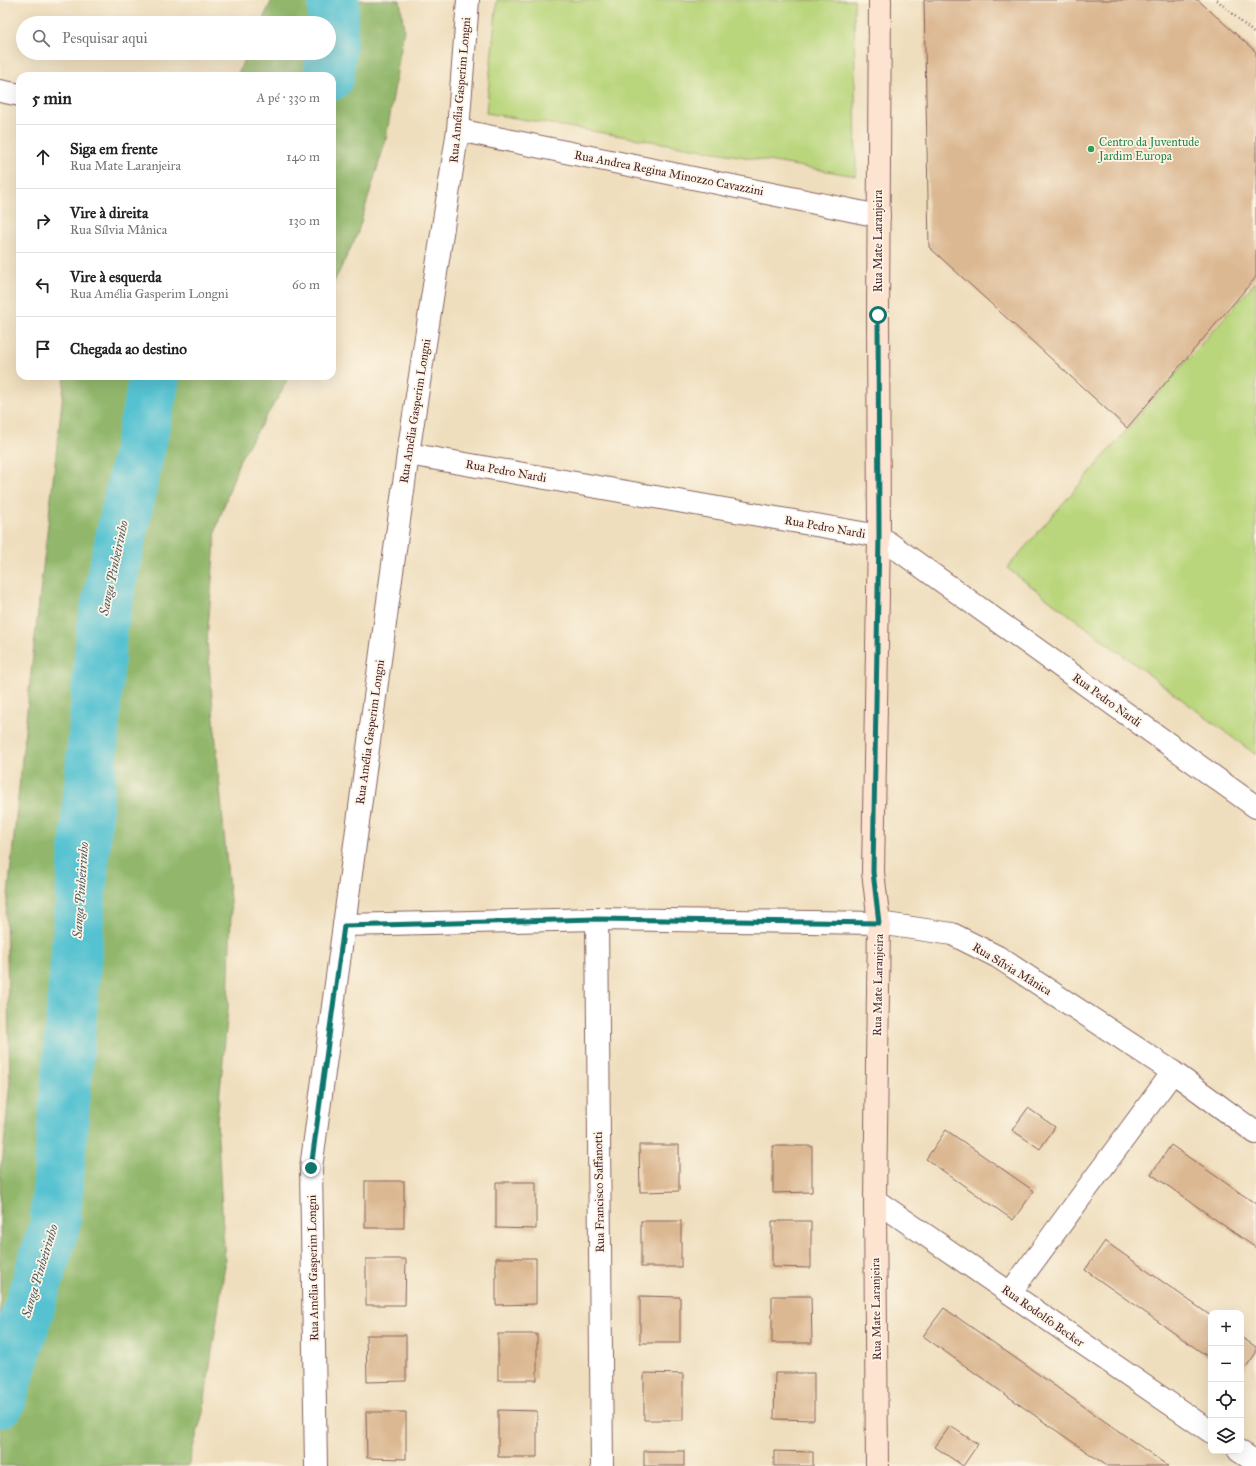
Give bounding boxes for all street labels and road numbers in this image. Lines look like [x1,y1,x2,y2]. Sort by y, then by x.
street label: Rua Amélia Gasperim Longni [447,16,474,164]
street label: Rua Andrea Regina Minozzo Cavazzini [573,148,766,199]
street label: Rua Mate Laranjeira [871,189,885,292]
street label: Rua Amélia Gasperim Longni [397,337,434,484]
street label: Rua Pedro Nardi [464,457,548,485]
street label: Rua Pedro Nardi [783,513,867,541]
street label: Rua Amélia Gasperim Longni [353,658,388,806]
street label: Rua Pedro Nardi [1070,670,1145,730]
street label: Rua Mate Laranjeira [870,933,886,1036]
street label: Rua Sílvia Mânica [970,940,1055,999]
street label: Rua Francisco Saffanotti [591,1131,607,1253]
street label: Rua Amélia Gasperim Longni [305,1194,322,1341]
street label: Rua Mate Laranjeira [868,1257,884,1360]
street label: Rua Rodolfo Becker [999,1282,1088,1350]

